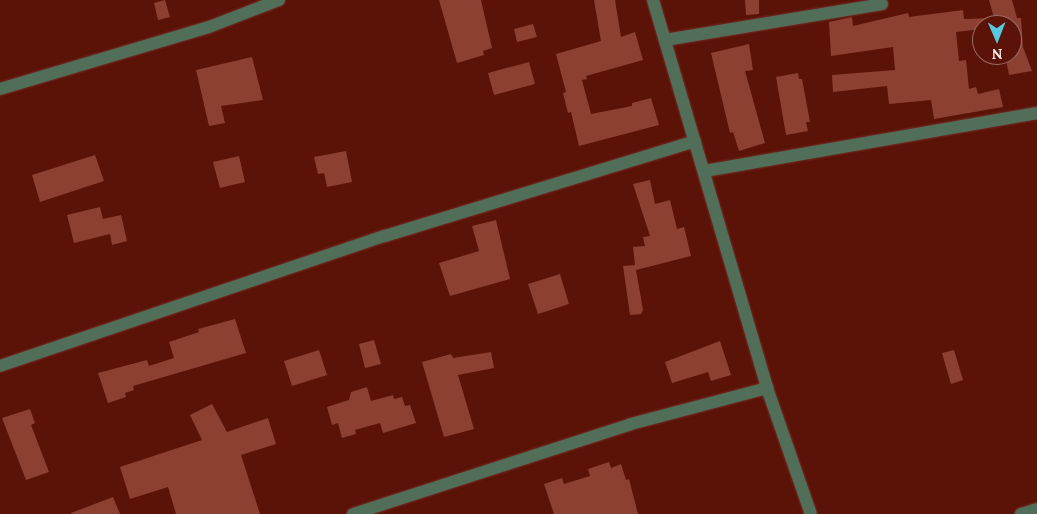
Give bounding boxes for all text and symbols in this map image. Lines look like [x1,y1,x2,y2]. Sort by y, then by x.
north arrow [972,15,1022,65]
text: N [992,45,1003,63]

